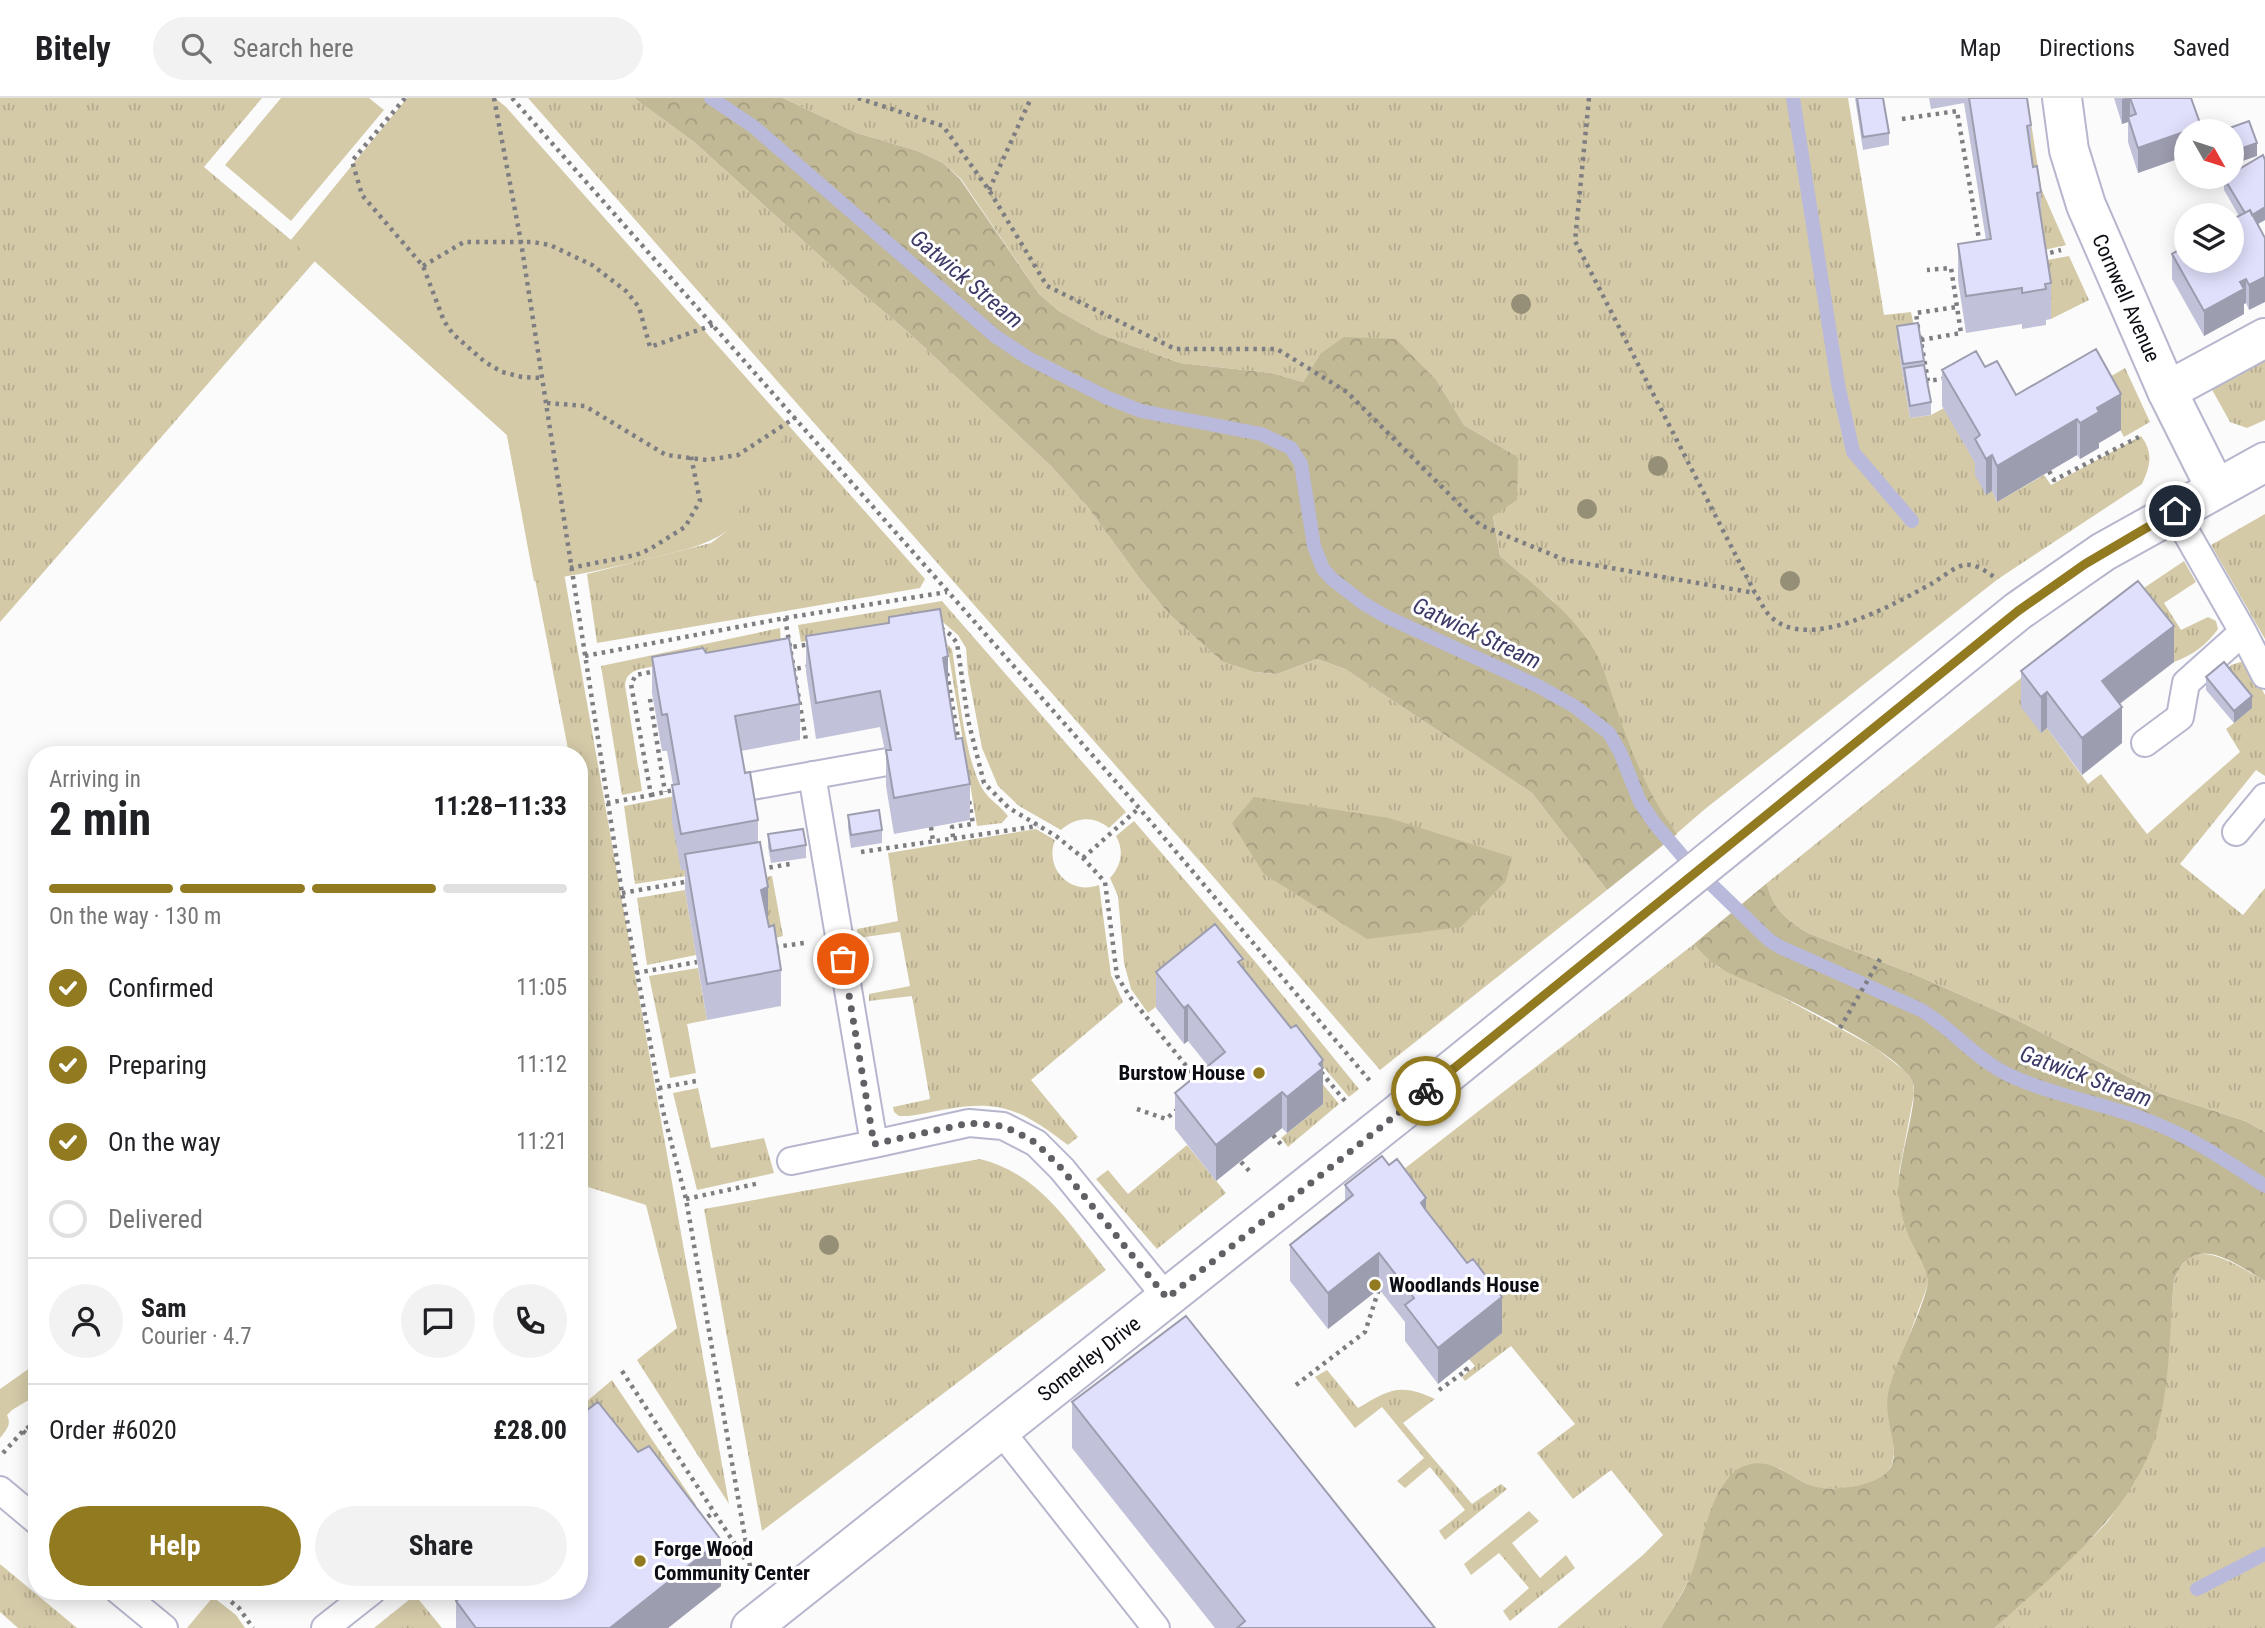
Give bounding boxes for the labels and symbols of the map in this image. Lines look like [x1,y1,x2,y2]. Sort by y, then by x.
north arrow [2174,119,2244,189]
water label: Gatwick Stream [905,225,1028,334]
street label: Cornwell Avenue [2087,230,2165,366]
pin [2145,481,2205,541]
water label: Gatwick Stream [1408,592,1545,675]
pin [813,929,873,989]
water label: Gatwick Stream [2016,1040,2155,1113]
courier [1391,1056,1461,1126]
place label: Burstow House [1118,1061,1245,1085]
marker: Burstow House [1251,1065,1267,1081]
place label: Woodlands House [1389,1273,1539,1297]
marker: Woodlands House [1367,1277,1383,1293]
street label: Somerley Drive [1033,1311,1145,1406]
place label: Forge Wood Community Center [654,1537,810,1585]
marker: Forge Wood Community Center [632,1553,648,1569]

